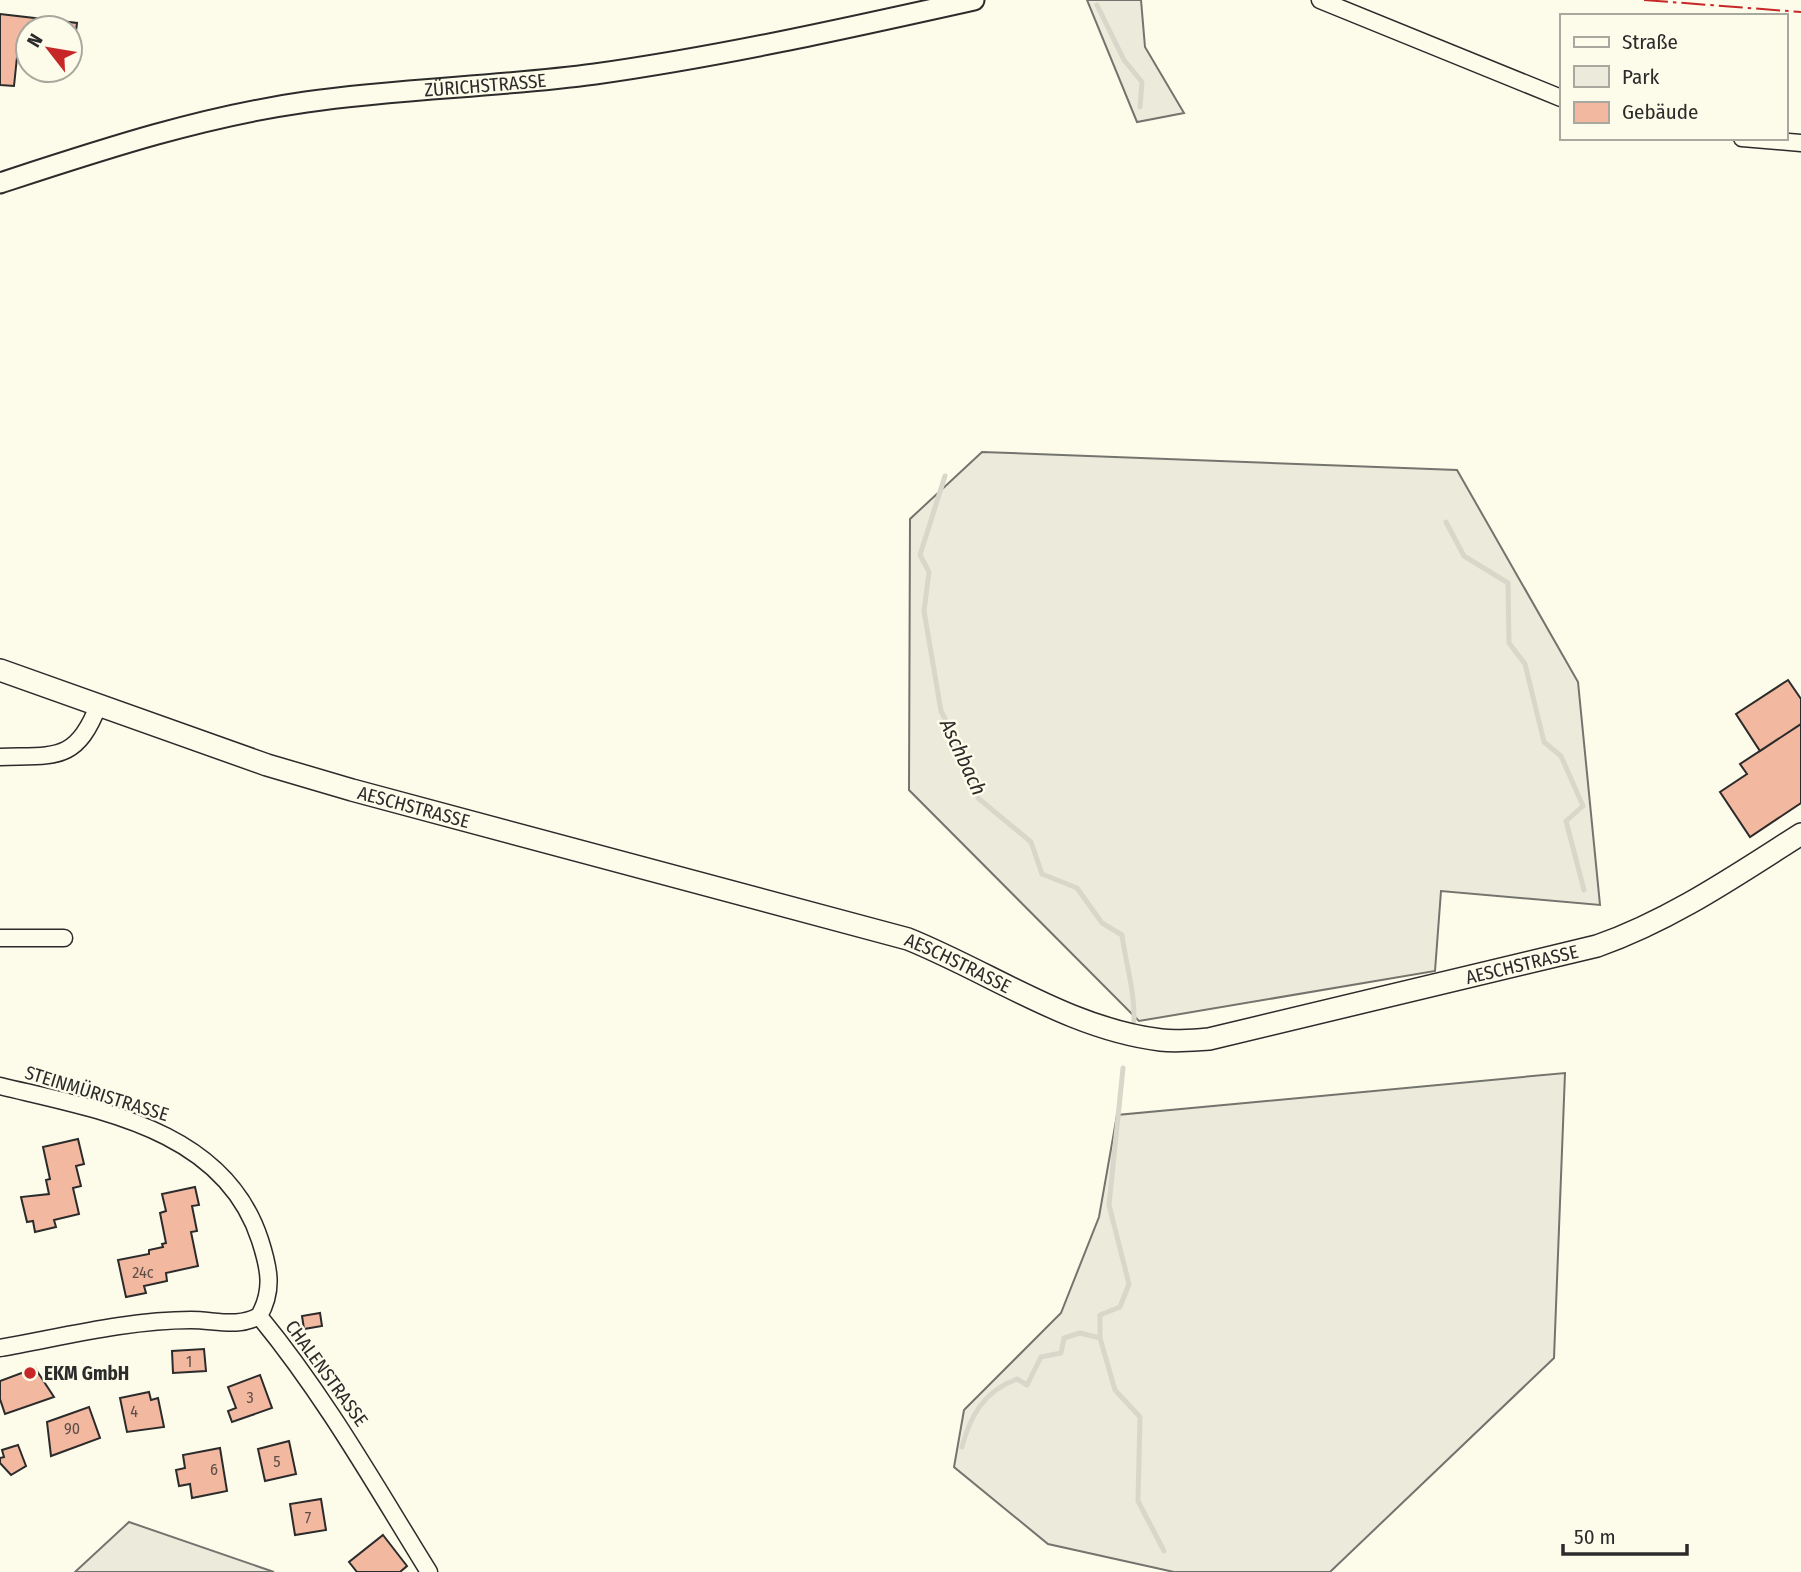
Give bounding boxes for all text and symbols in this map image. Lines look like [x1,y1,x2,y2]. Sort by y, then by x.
north arrow [14,14,84,84]
legend [1560,14,1787,140]
text: Straße [1622,29,1678,55]
text: N [22,30,48,51]
text: Park [1622,64,1660,90]
street label: ZÜRICHSTRASSE [423,69,547,102]
text: Gebäude [1622,99,1698,125]
water label: Aschbach [934,714,992,800]
street label: AESCHSTRASSE [355,781,472,833]
street label: AESCHSTRASSE [901,928,1015,998]
street label: AESCHSTRASSE [1463,940,1581,989]
street label: STEINMÜRISTRASSE [22,1061,172,1126]
house number: 24c [132,1263,154,1282]
street label: CHALENSTRASSE [280,1316,373,1431]
house number: 1 [186,1352,192,1371]
place label: EKM GmbH [44,1362,129,1385]
marker: EKM GmbH [22,1365,38,1381]
house number: 3 [246,1388,254,1407]
house number: 4 [130,1402,138,1421]
house number: 90 [64,1419,80,1438]
house number: 5 [273,1452,281,1471]
house number: 6 [210,1460,218,1479]
house number: 7 [305,1508,312,1527]
scale bar [1563,1512,1687,1556]
text: 50 m [1574,1524,1616,1550]

